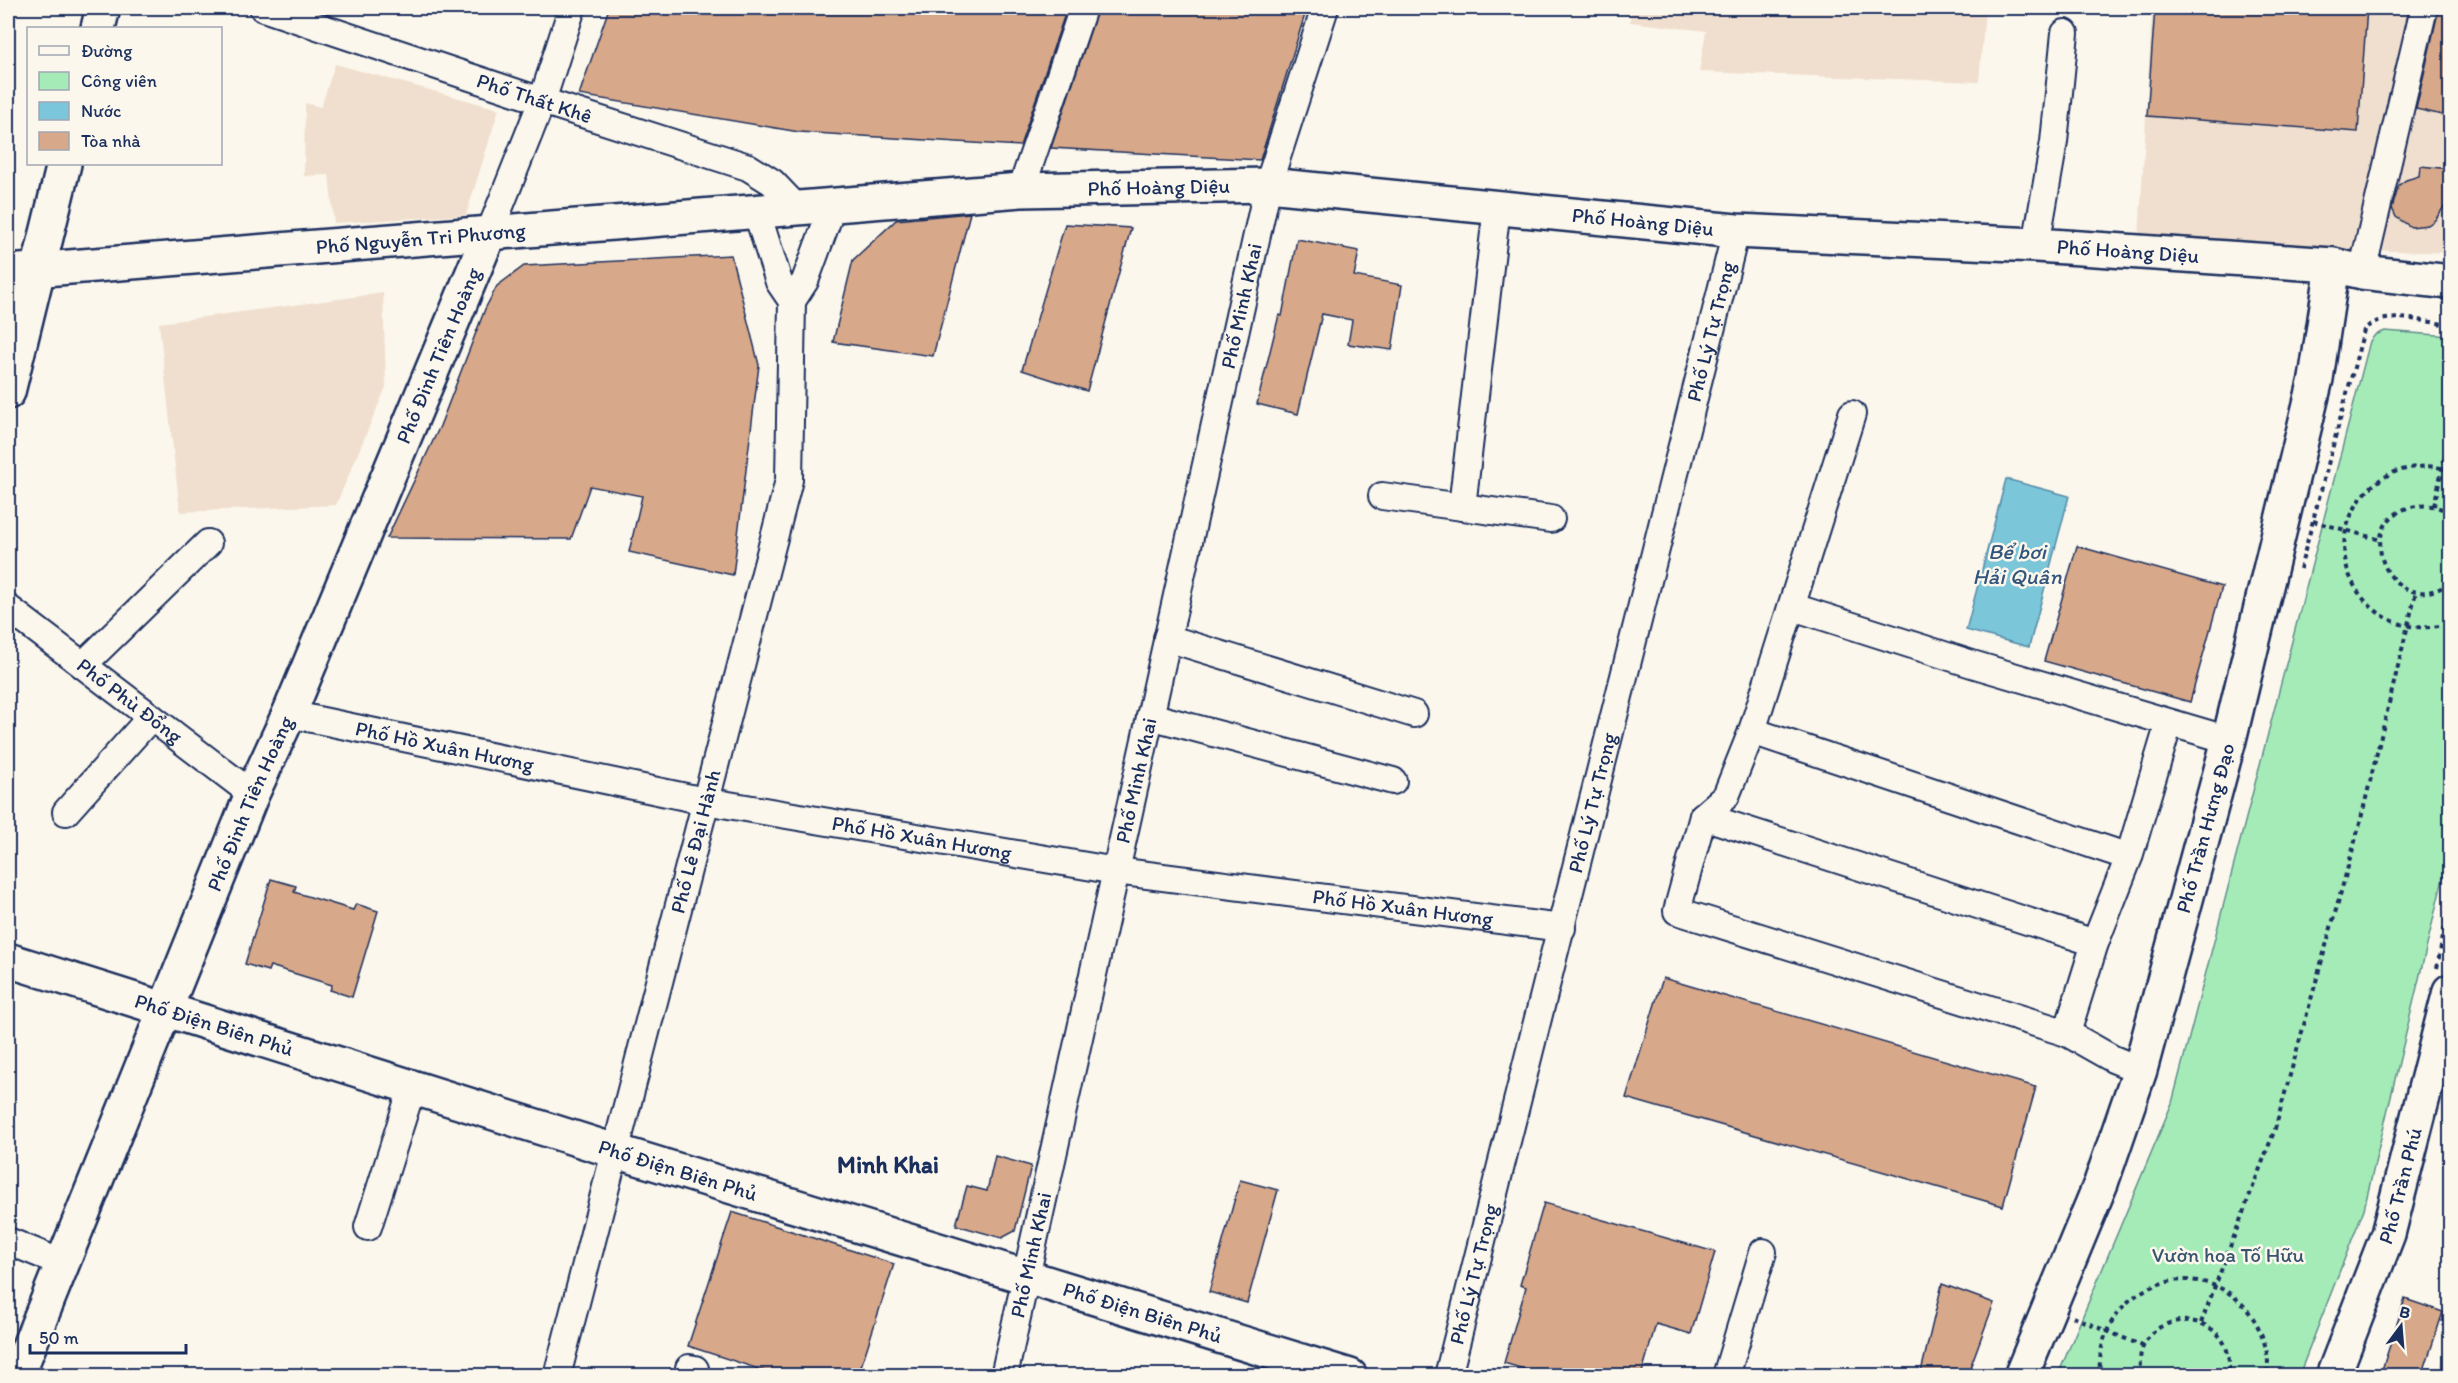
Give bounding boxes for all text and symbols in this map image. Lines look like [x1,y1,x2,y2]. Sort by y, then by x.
legend [27,27,222,165]
text: Đường [81,40,133,62]
street label: Phố Thất Khê [474,67,595,128]
text: Công viên [81,70,157,92]
text: Nước [81,100,121,122]
text: Tòa nhà [81,130,141,152]
street label: Phố Hoàng Diệu [1087,173,1231,201]
street label: Phố Hoàng Diệu [1571,202,1715,241]
street label: Phố Nguyễn Tri Phương [315,217,527,259]
street label: Phố Hoàng Diệu [2056,233,2200,268]
street label: Phố Minh Khai [1215,241,1267,371]
street label: Phố Lý Tự Trọng [1681,258,1740,404]
street label: Phố Đinh Tiên Hoàng [390,263,486,447]
water label: Bể bơi Hải Quân [1972,538,2062,590]
street label: Phố Phù Đổng [72,652,188,749]
street label: Phố Đinh Tiên Hoàng [201,712,299,895]
street label: Phố Hồ Xuân Hương [353,715,537,777]
street label: Phố Minh Khai [1109,715,1162,846]
street label: Phố Lý Tự Trọng [1562,730,1621,876]
street label: Phố Trần Hưng Đạo [2170,740,2240,916]
street label: Phố Lê Đại Hành [664,767,726,916]
street label: Phố Hồ Xuân Hương [830,810,1014,865]
street label: Phố Hồ Xuân Hương [1311,883,1495,931]
street label: Phố Điện Biên Phủ [132,988,297,1061]
street label: Phố Trần Phú [2372,1124,2427,1248]
street label: Phố Điện Biên Phủ [595,1134,761,1206]
district label: Minh Khai [837,1150,939,1179]
street label: Phố Minh Khai [1004,1190,1056,1320]
street label: Phố Lý Tự Trọng [1443,1201,1503,1347]
park label: Vườn hoa Tố Hữu [2152,1242,2305,1267]
street label: Phố Điện Biên Phủ [1060,1276,1225,1348]
north arrow [2371,1296,2431,1356]
text: B [2397,1302,2413,1323]
scale bar [30,1317,186,1355]
text: 50 m [39,1327,79,1349]

